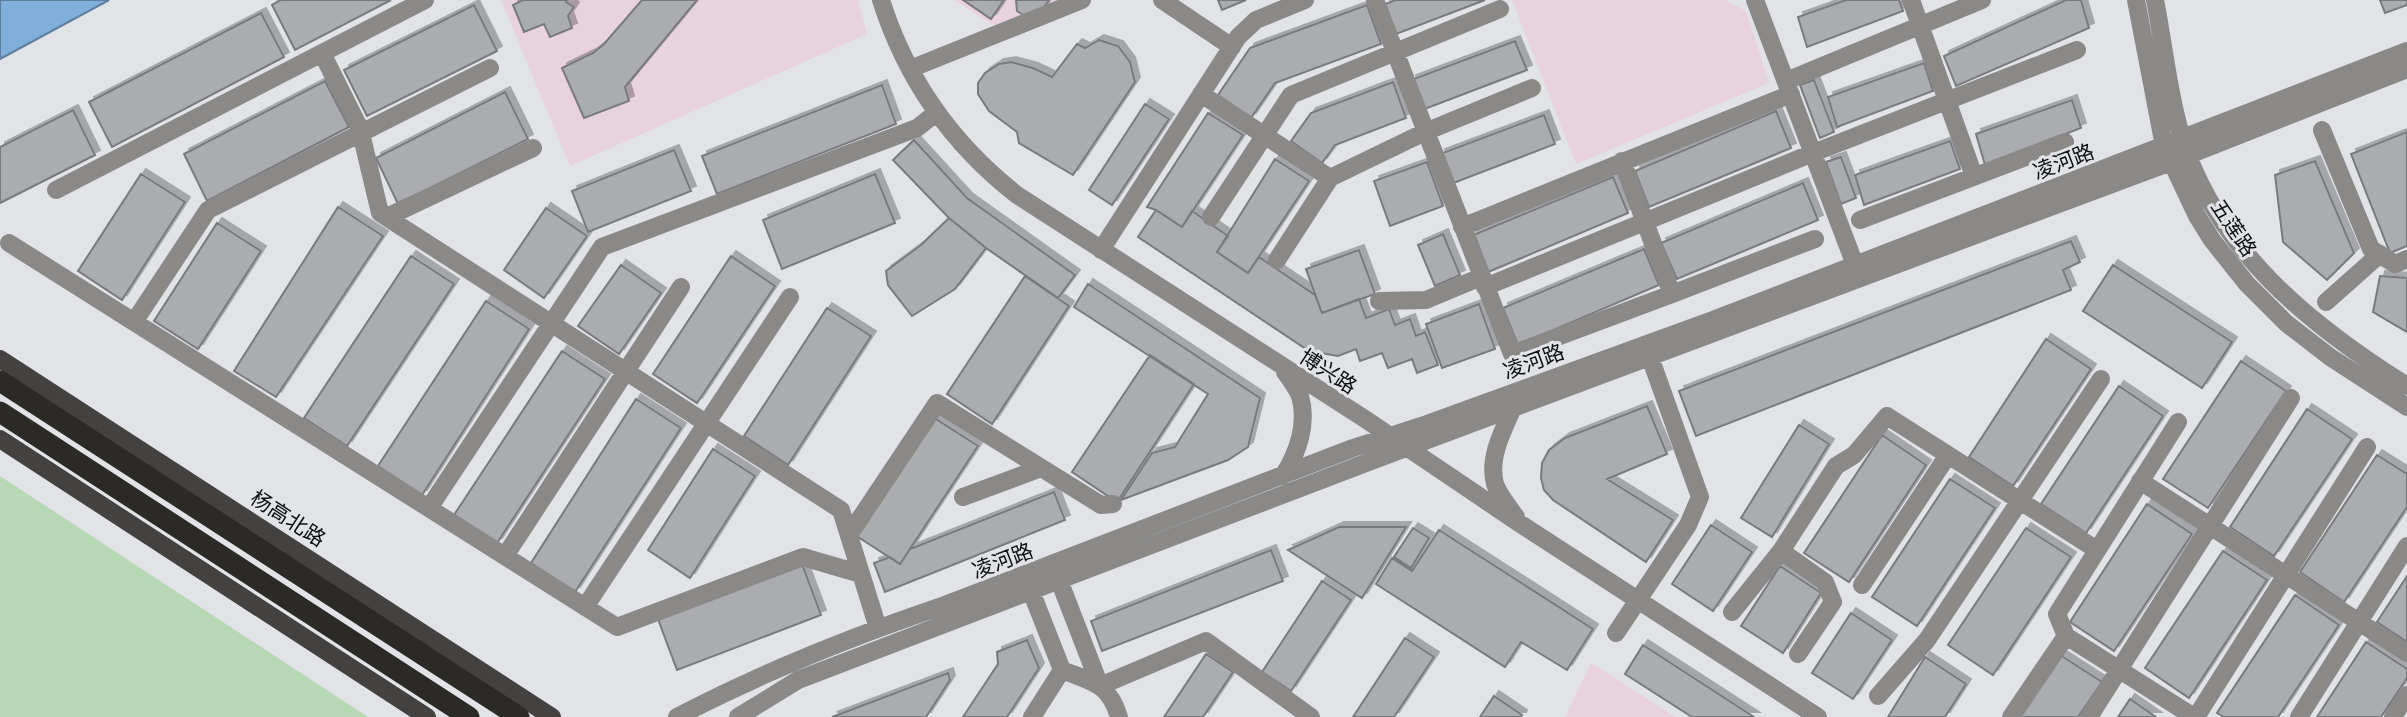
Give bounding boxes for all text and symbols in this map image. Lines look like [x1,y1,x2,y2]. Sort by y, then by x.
street label: 凌河路 [2029,136,2097,184]
street label: 五莲路 [2206,193,2264,261]
street label: 凌河路 [1499,336,1567,384]
street label: 博兴路 [1295,341,1363,399]
street label: 杨高北路 [246,482,332,552]
street label: 凌河路 [968,535,1036,583]

